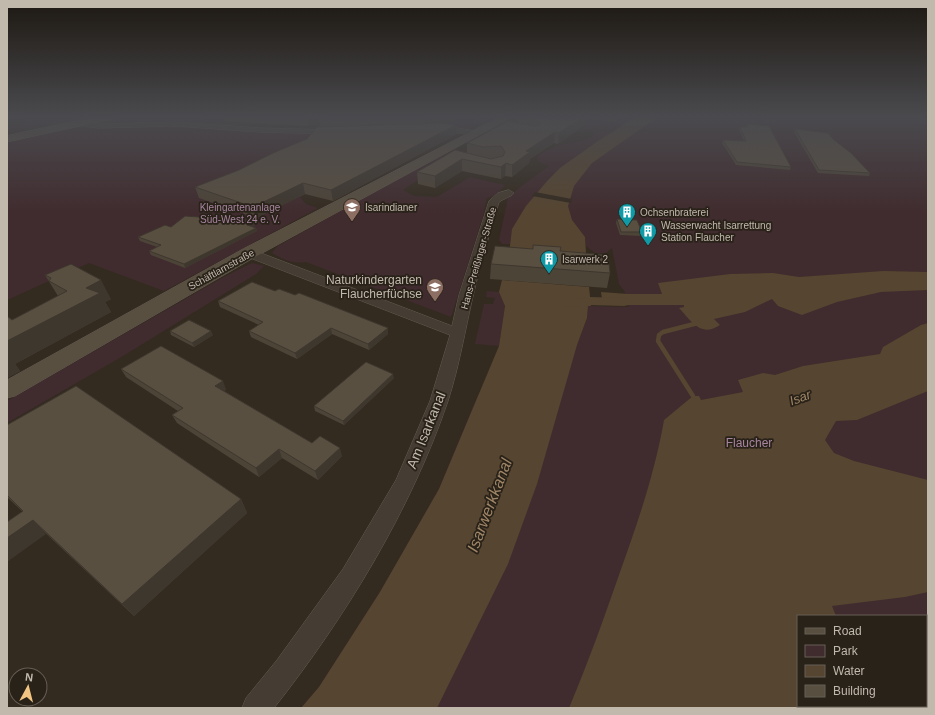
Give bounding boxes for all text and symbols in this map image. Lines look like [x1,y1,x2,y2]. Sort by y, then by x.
school or university icon: Isarindianer [342,197,362,222]
park label: Kleingartenanlage Süd-West 24 e. V. [200,202,281,225]
place label: Isarindianer [365,202,418,213]
building icon: Ochsenbraterei [617,202,637,227]
street label: Hans-Preißinger-Straße [459,205,499,311]
place label: Ochsenbraterei [640,207,708,218]
place label: Wasserwacht Isarrettung Station Flaucher [661,220,771,243]
building icon: Wasserwacht Isarrettung Station Flaucher [638,221,658,246]
street label: Schäftlarnstraße [186,247,256,292]
building icon: Isarwerk 2 [539,249,559,274]
place label: Isarwerk 2 [562,254,609,265]
place label: Naturkindergarten Flaucherfüchse [326,273,422,301]
school or university icon: Naturkindergarten Flaucherfüchse [425,277,445,302]
water label: Isar [787,386,814,408]
street label: Am Isarkanal [403,389,449,471]
park label: Flaucher [726,436,772,450]
water label: Isarwerkkanal [464,456,515,554]
legend [797,615,927,707]
text: Road [833,624,862,638]
text: Park [833,644,859,658]
text: Water [833,664,865,678]
north arrow [8,667,48,707]
text: N [25,671,34,684]
text: Building [833,684,876,698]

